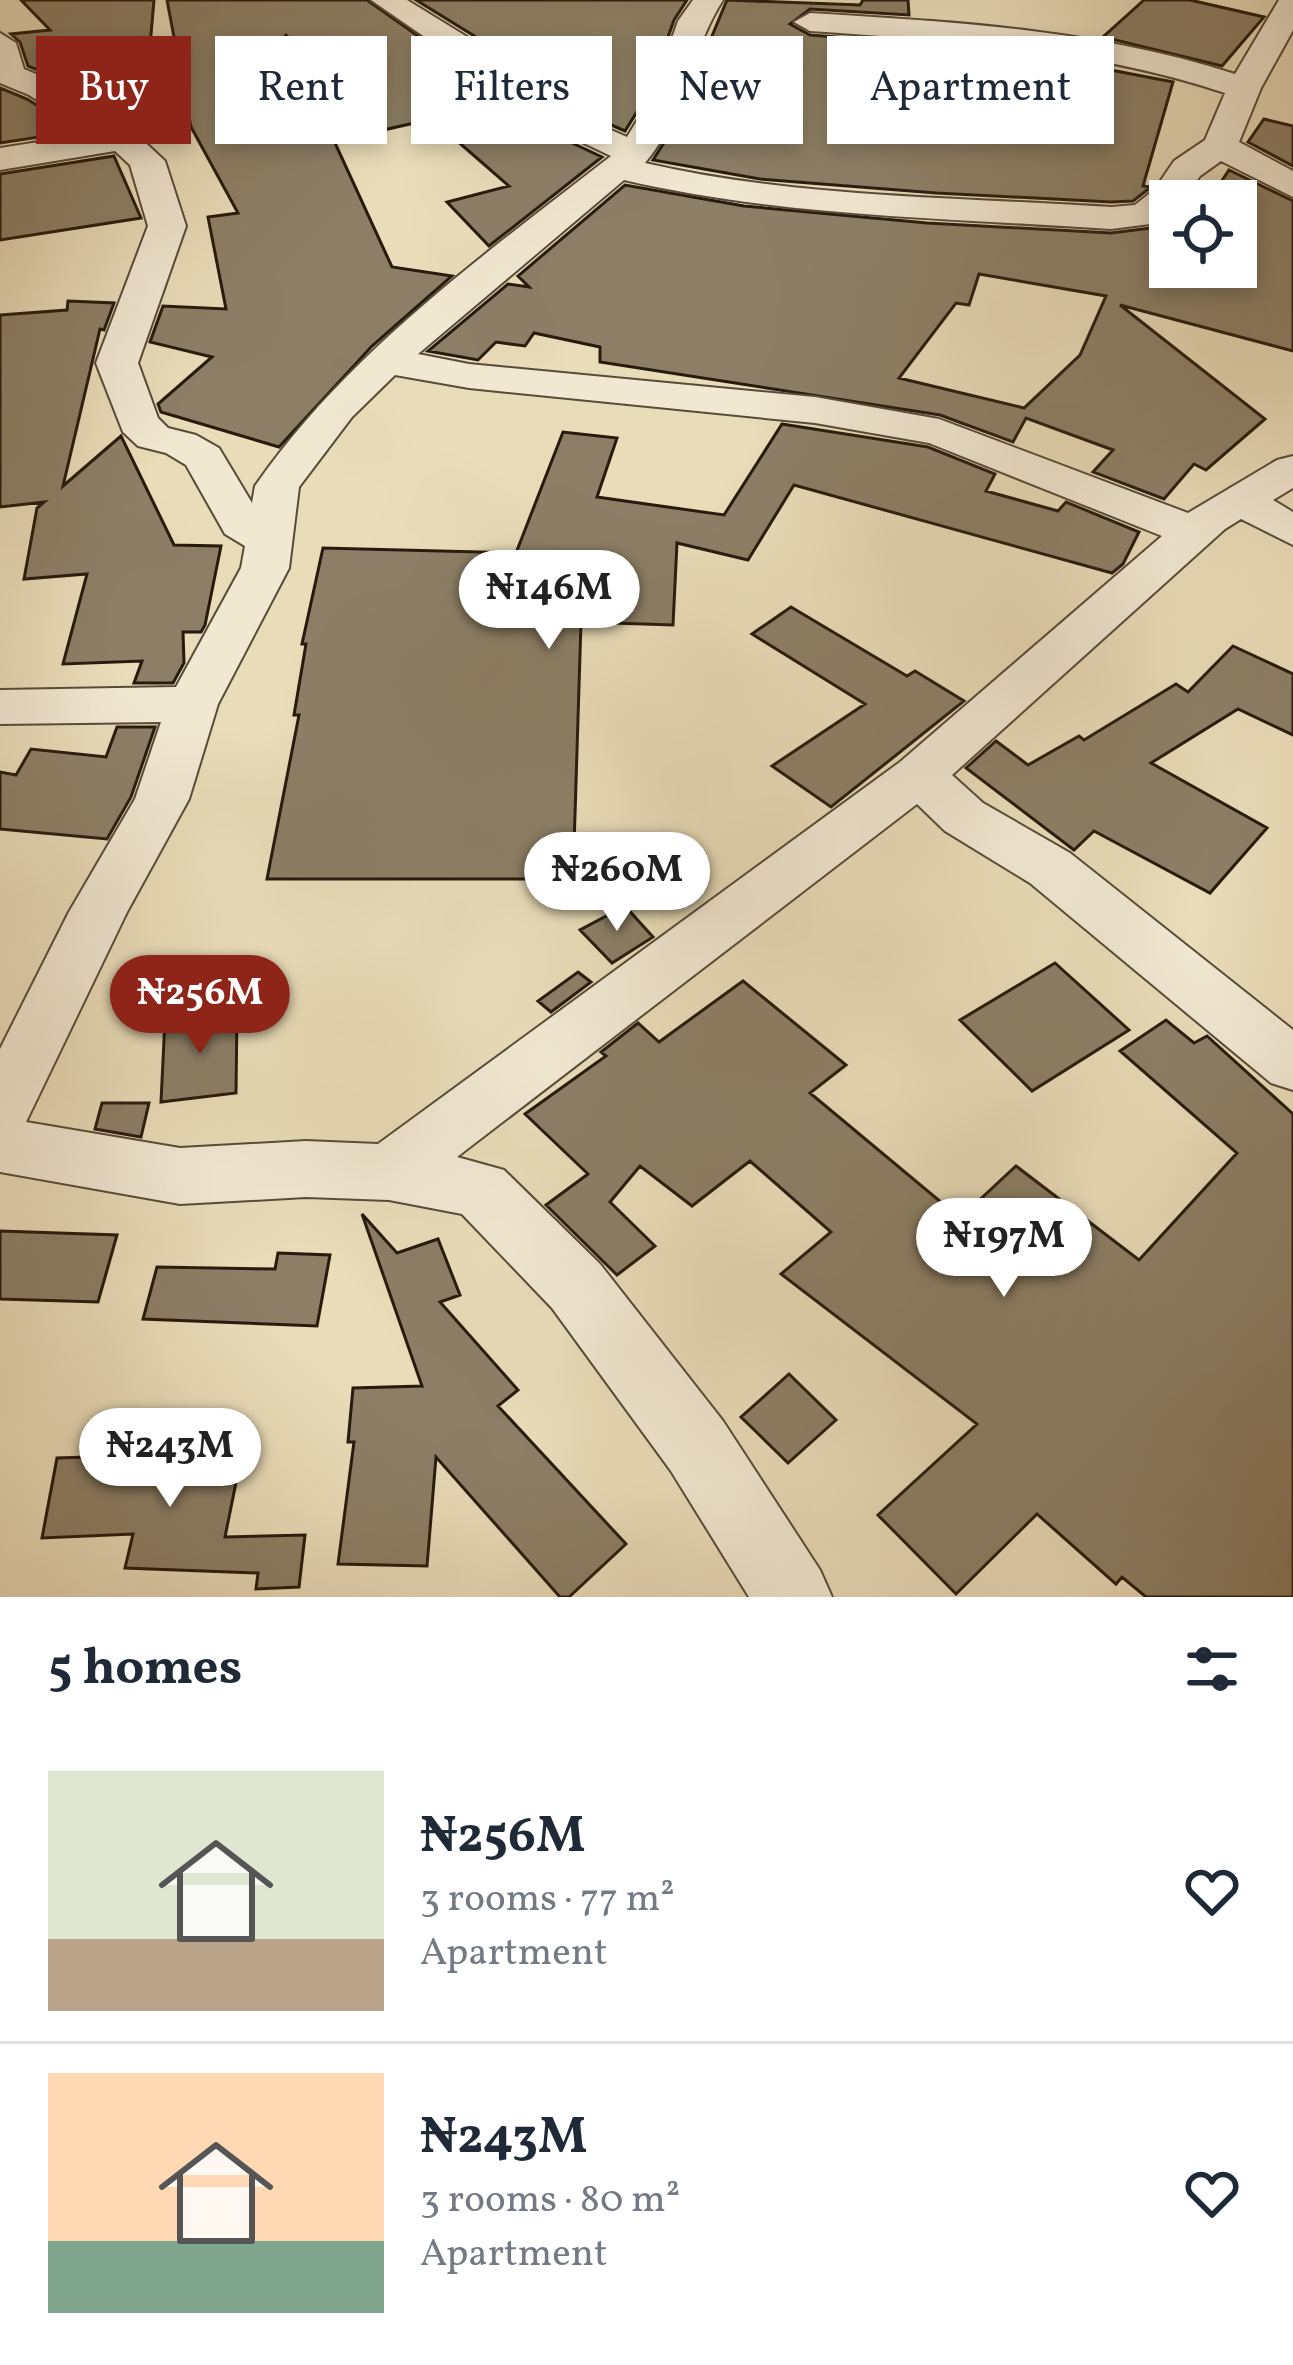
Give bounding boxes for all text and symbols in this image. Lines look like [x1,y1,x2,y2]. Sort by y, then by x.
chip: Buy [36,36,191,144]
chip: Rent [215,36,387,144]
chip: Filters [411,36,612,144]
chip: New [636,36,803,144]
chip: Apartment [827,36,1114,144]
map controls [1149,180,1257,288]
button: locate [1149,180,1257,288]
pin: ₦146M [465,550,633,652]
text: ₦146M [486,562,612,616]
pin: ₦260M [533,832,701,934]
text: ₦260M [551,844,683,898]
pin: ₦256M [116,955,284,1057]
text: ₦256M [137,967,263,1021]
pin: ₦197M [920,1198,1088,1300]
text: ₦197M [943,1210,1065,1264]
pin: ₦243M [86,1408,254,1510]
text: ₦243M [106,1420,234,1474]
text: 5 homes [48,1634,242,1705]
icon: filters [1179,1636,1245,1702]
text: ₦256M [420,1802,585,1873]
icon: home [144,1819,288,1963]
icon: heart [1179,1858,1245,1924]
text: 3 rooms · 77 m² [420,1873,675,1927]
text: Apartment [420,1927,608,1981]
text: ₦243M [420,2103,587,2174]
icon: home [144,2121,288,2265]
icon: heart [1179,2160,1245,2226]
text: 3 rooms · 80 m² [420,2174,680,2228]
text: Apartment [420,2228,608,2282]

